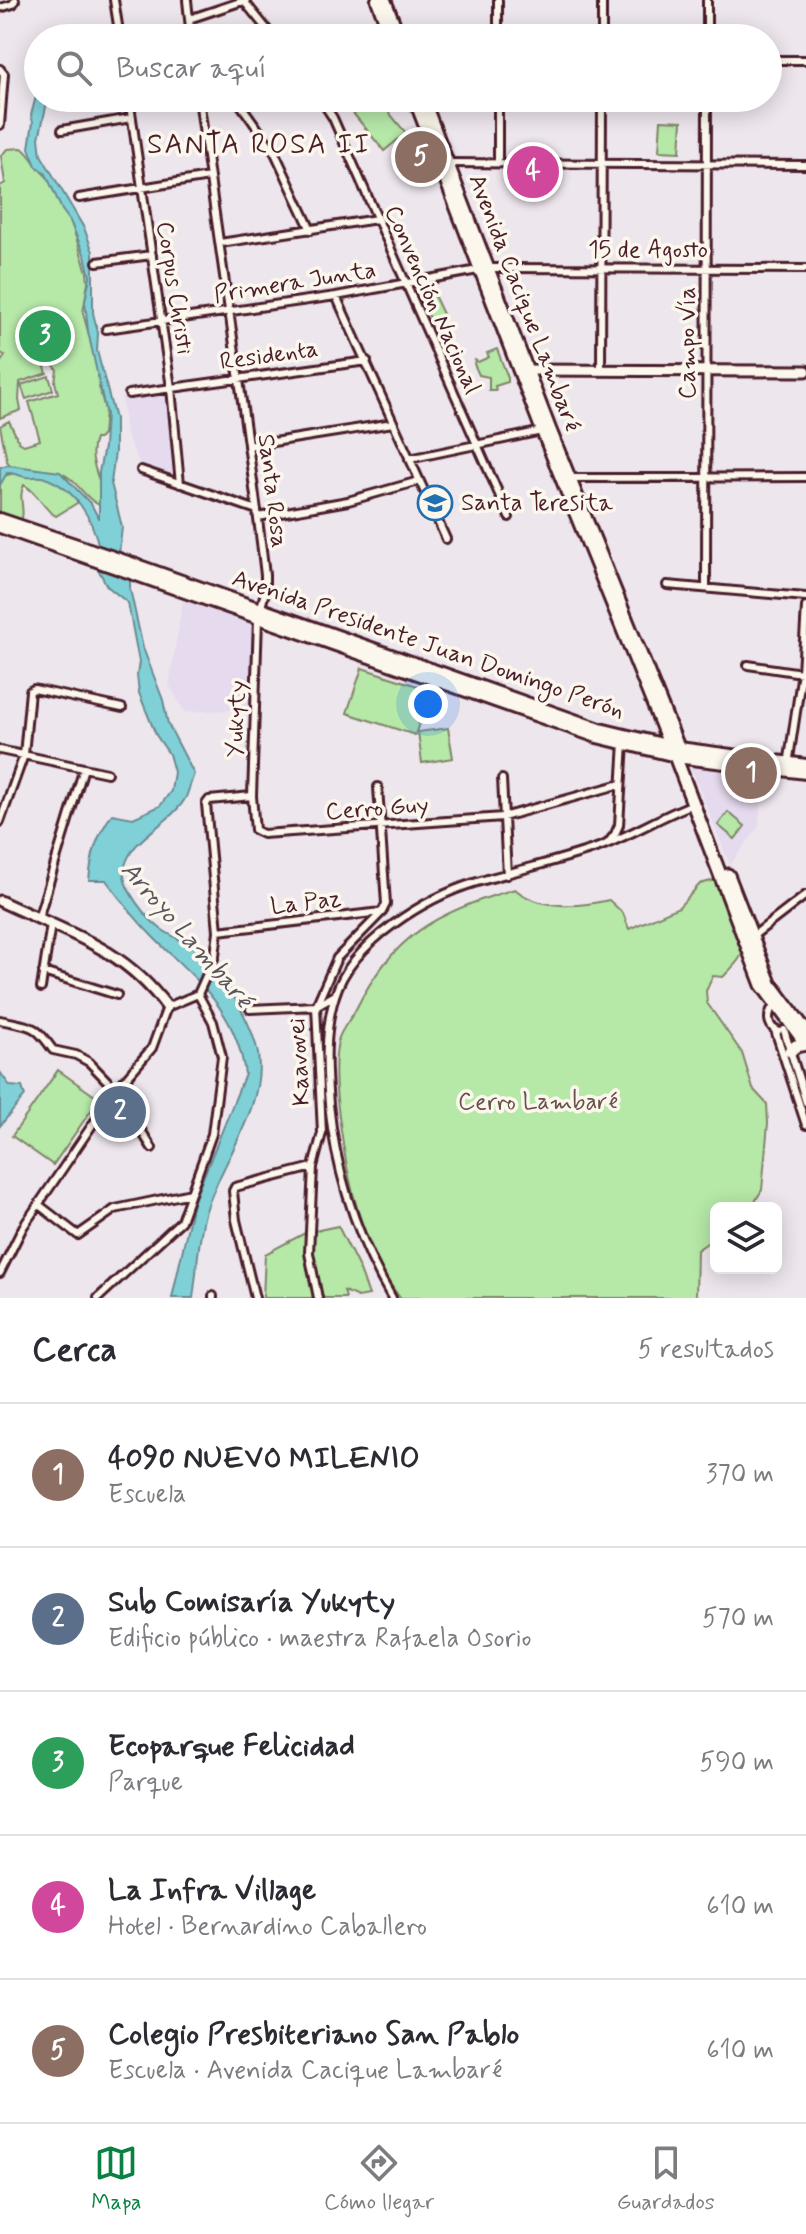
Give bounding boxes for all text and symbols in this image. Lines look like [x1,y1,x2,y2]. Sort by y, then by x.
search box [24,24,782,112]
icon: search [52,46,96,90]
text: Buscar aquí [116,49,267,88]
district label: SANTA ROSA II [147,127,371,164]
pin: 5 [395,127,447,187]
pin: 4 [507,142,559,202]
street label: Avenida Cacique Lambaré [461,170,588,436]
street label: Convención Nacional [377,201,488,399]
street label: Corpus Christi [148,219,200,357]
street label: 15 de Agosto [588,235,708,266]
street label: Primera Junta [212,255,378,311]
street label: Campo Vía [673,287,704,399]
pin: 3 [19,306,71,366]
street label: Residenta [218,334,320,378]
street label: Santa Rosa [250,432,294,550]
school or university icon: Santa Teresita [416,484,454,522]
place label: Santa Teresita [461,488,614,519]
street label: Avenida Presidente Juan Domingo Perón [227,563,628,729]
street label: Yukyty [220,680,254,758]
your location [408,684,448,724]
pin: 1 [725,743,777,803]
street label: Cerro Guy [324,790,430,828]
water label: Arroyo Lambaré [113,854,262,1018]
street label: La Paz [269,883,343,923]
street label: Kaavovei [282,1017,318,1107]
pin: 2 [94,1082,146,1142]
park label: Cerro Lambaré [458,1087,618,1118]
map controls [710,1202,782,1274]
button: layers [710,1202,782,1274]
text: Cerca [32,1328,117,1373]
text: 5 resultados [638,1333,774,1367]
text: 4090 NUEVO MILENIO [108,1439,420,1478]
text: 1 [52,1458,64,1492]
text: 370 m [706,1458,774,1492]
text: Escuela [108,1478,186,1512]
text: Sub Comisaría Yukyty [108,1583,395,1622]
text: 2 [52,1602,64,1636]
text: 570 m [702,1602,774,1636]
text: Edificio público · maestra Rafaela Osorio [108,1622,532,1656]
text: Ecoparque Felicidad [108,1727,355,1766]
text: 3 [52,1746,64,1780]
text: 590 m [700,1746,774,1780]
text: Parque [108,1766,183,1800]
text: La Infra Village [108,1871,316,1910]
text: 4 [50,1890,66,1924]
text: 610 m [706,1890,774,1924]
text: Hotel · Bernardino Caballero [108,1910,427,1944]
text: Colegio Presbiteriano San Pablo [108,2015,519,2054]
text: 5 [50,2034,66,2068]
text: 610 m [706,2034,774,2068]
text: Escuela · Avenida Cacique Lambaré [108,2054,502,2088]
tab: Mapa [91,2141,141,2217]
tab: Cómo llegar [324,2141,434,2217]
tab: Guardados [617,2141,715,2217]

